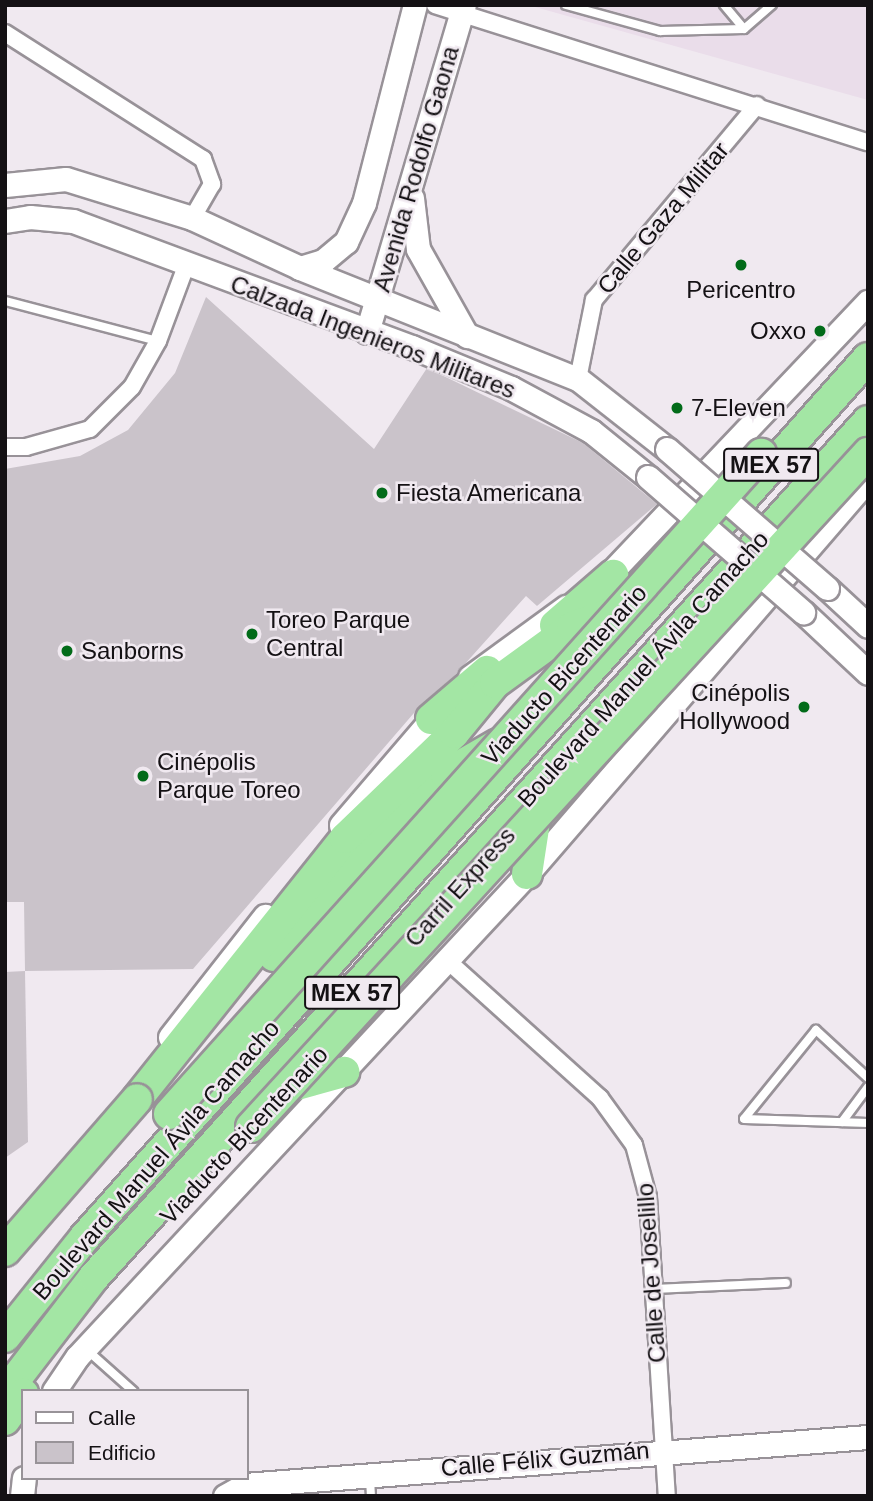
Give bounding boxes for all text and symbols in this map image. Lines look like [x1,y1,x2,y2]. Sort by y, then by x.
street label: Avenida Rodolfo Gaona [367,43,465,295]
street label: Calle Gaza Militar [591,136,735,300]
marker: Pericentro [733,257,749,273]
street label: Calzada Ingenieros Militares [226,269,520,405]
place label: Pericentro [686,276,796,304]
place label: Oxxo [750,317,806,345]
marker: Oxxo [812,323,828,339]
place label: 7-Eleven [691,394,786,422]
marker: 7-Eleven [669,400,685,416]
road number: MEX 57 [722,446,820,485]
place label: Fiesta Americana [396,479,583,507]
marker: Fiesta Americana [374,485,390,501]
street label: Boulevard Manuel Ávila Camacho [511,525,775,813]
street label: Viaducto Bicentenario [475,579,653,771]
place label: Toreo Parque Central [266,606,410,662]
marker: Toreo Parque Central [244,626,260,642]
place label: Sanborns [81,637,184,665]
marker: Sanborns [59,643,75,659]
place label: Cinépolis Hollywood [679,679,790,735]
marker: Cinépolis Hollywood [796,699,812,715]
place label: Cinépolis Parque Toreo [157,748,301,804]
marker: Cinépolis Parque Toreo [135,768,151,784]
street label: Carril Express [399,821,521,953]
road number: MEX 57 [303,974,401,1012]
street label: Boulevard Manuel Ávila Camacho [27,1014,285,1306]
street label: Viaducto Bicentenario [154,1040,334,1230]
street label: Calle de Joselillo [630,1182,672,1364]
legend [21,1389,248,1480]
text: Calle [88,1406,136,1429]
street label: Calle Félix Guzmán [439,1436,651,1482]
text: Edificio [88,1441,156,1464]

